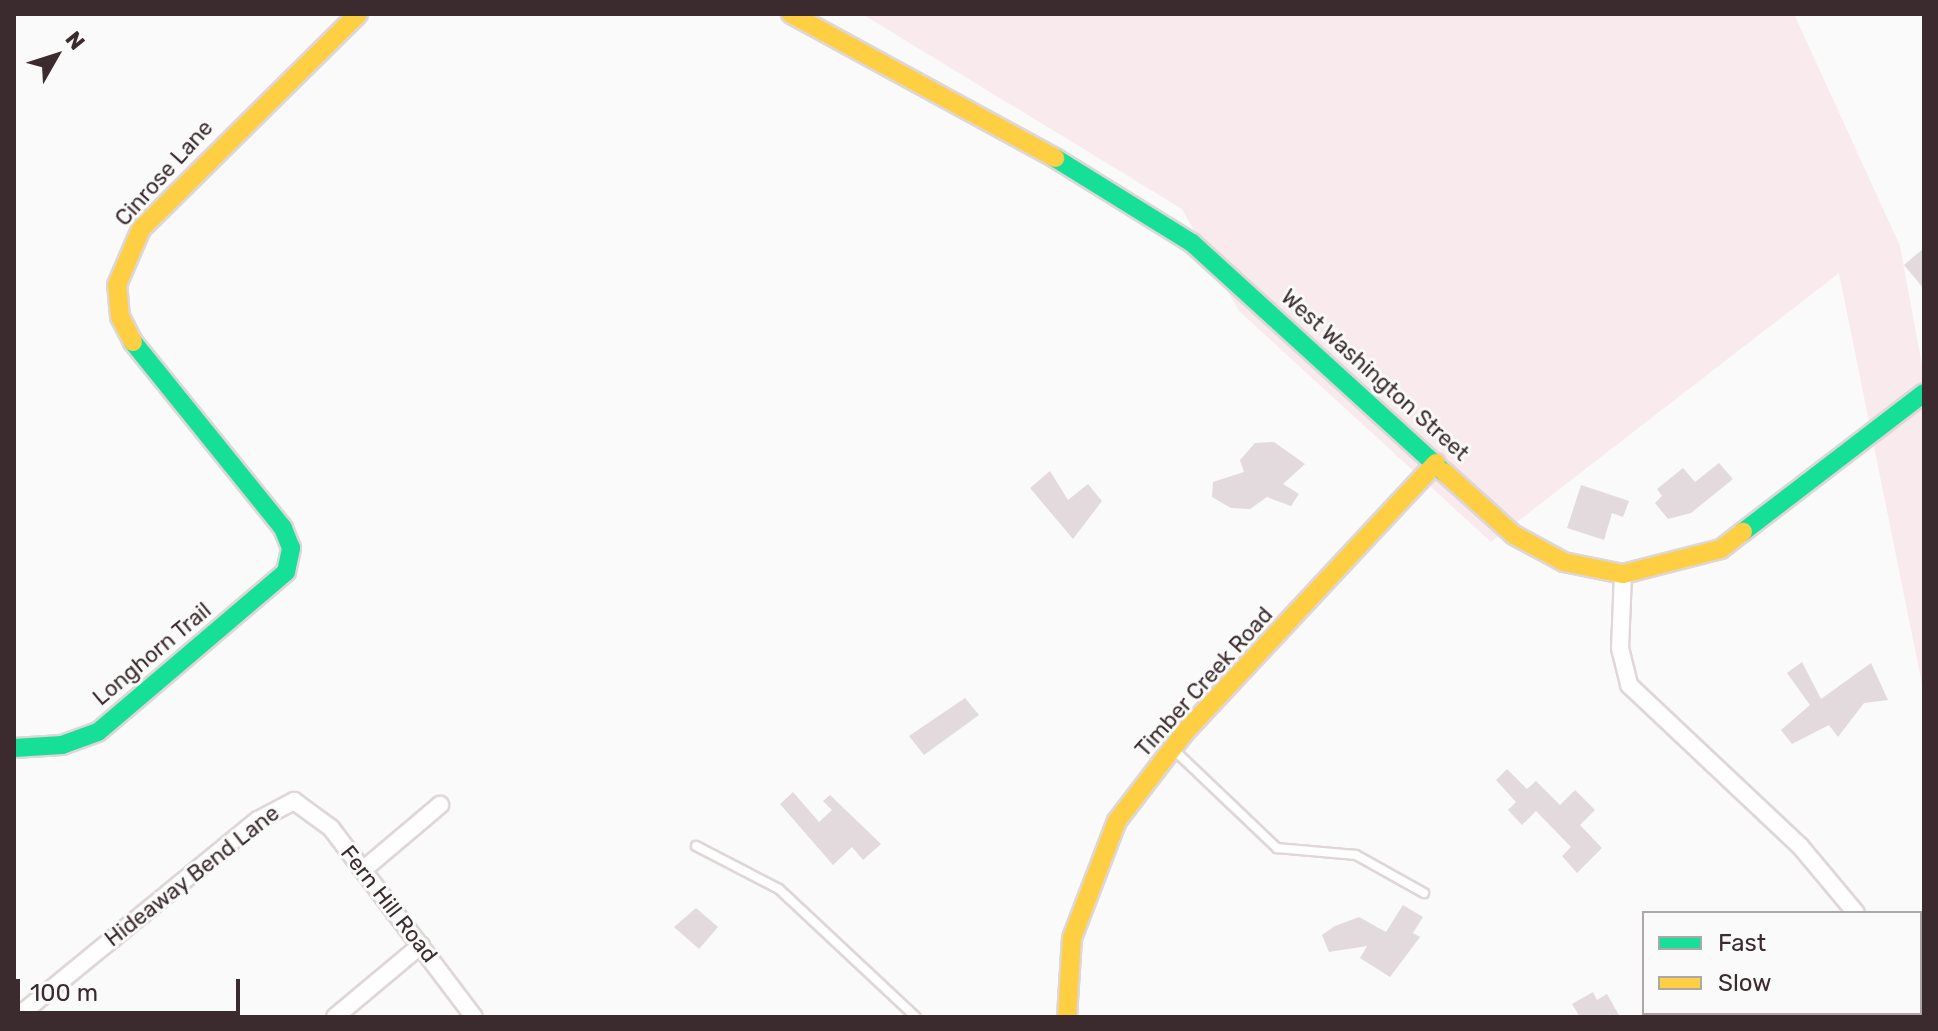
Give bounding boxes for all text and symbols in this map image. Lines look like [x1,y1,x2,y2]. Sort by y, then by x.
north arrow [16,16,96,96]
text: N [60,26,91,55]
street label: Cinrose Lane [110,115,218,231]
street label: West Washington Street [1276,284,1474,466]
street label: Longhorn Trail [87,597,217,711]
street label: Timber Creek Road [1130,601,1278,763]
street label: Hideaway Bend Lane [99,800,285,952]
street label: Fern Hill Road [335,840,443,968]
legend [1642,911,1922,1015]
text: Fast [1718,929,1766,957]
scale bar [20,963,244,1013]
text: Slow [1718,969,1771,997]
text: 100 m [30,979,98,1007]

